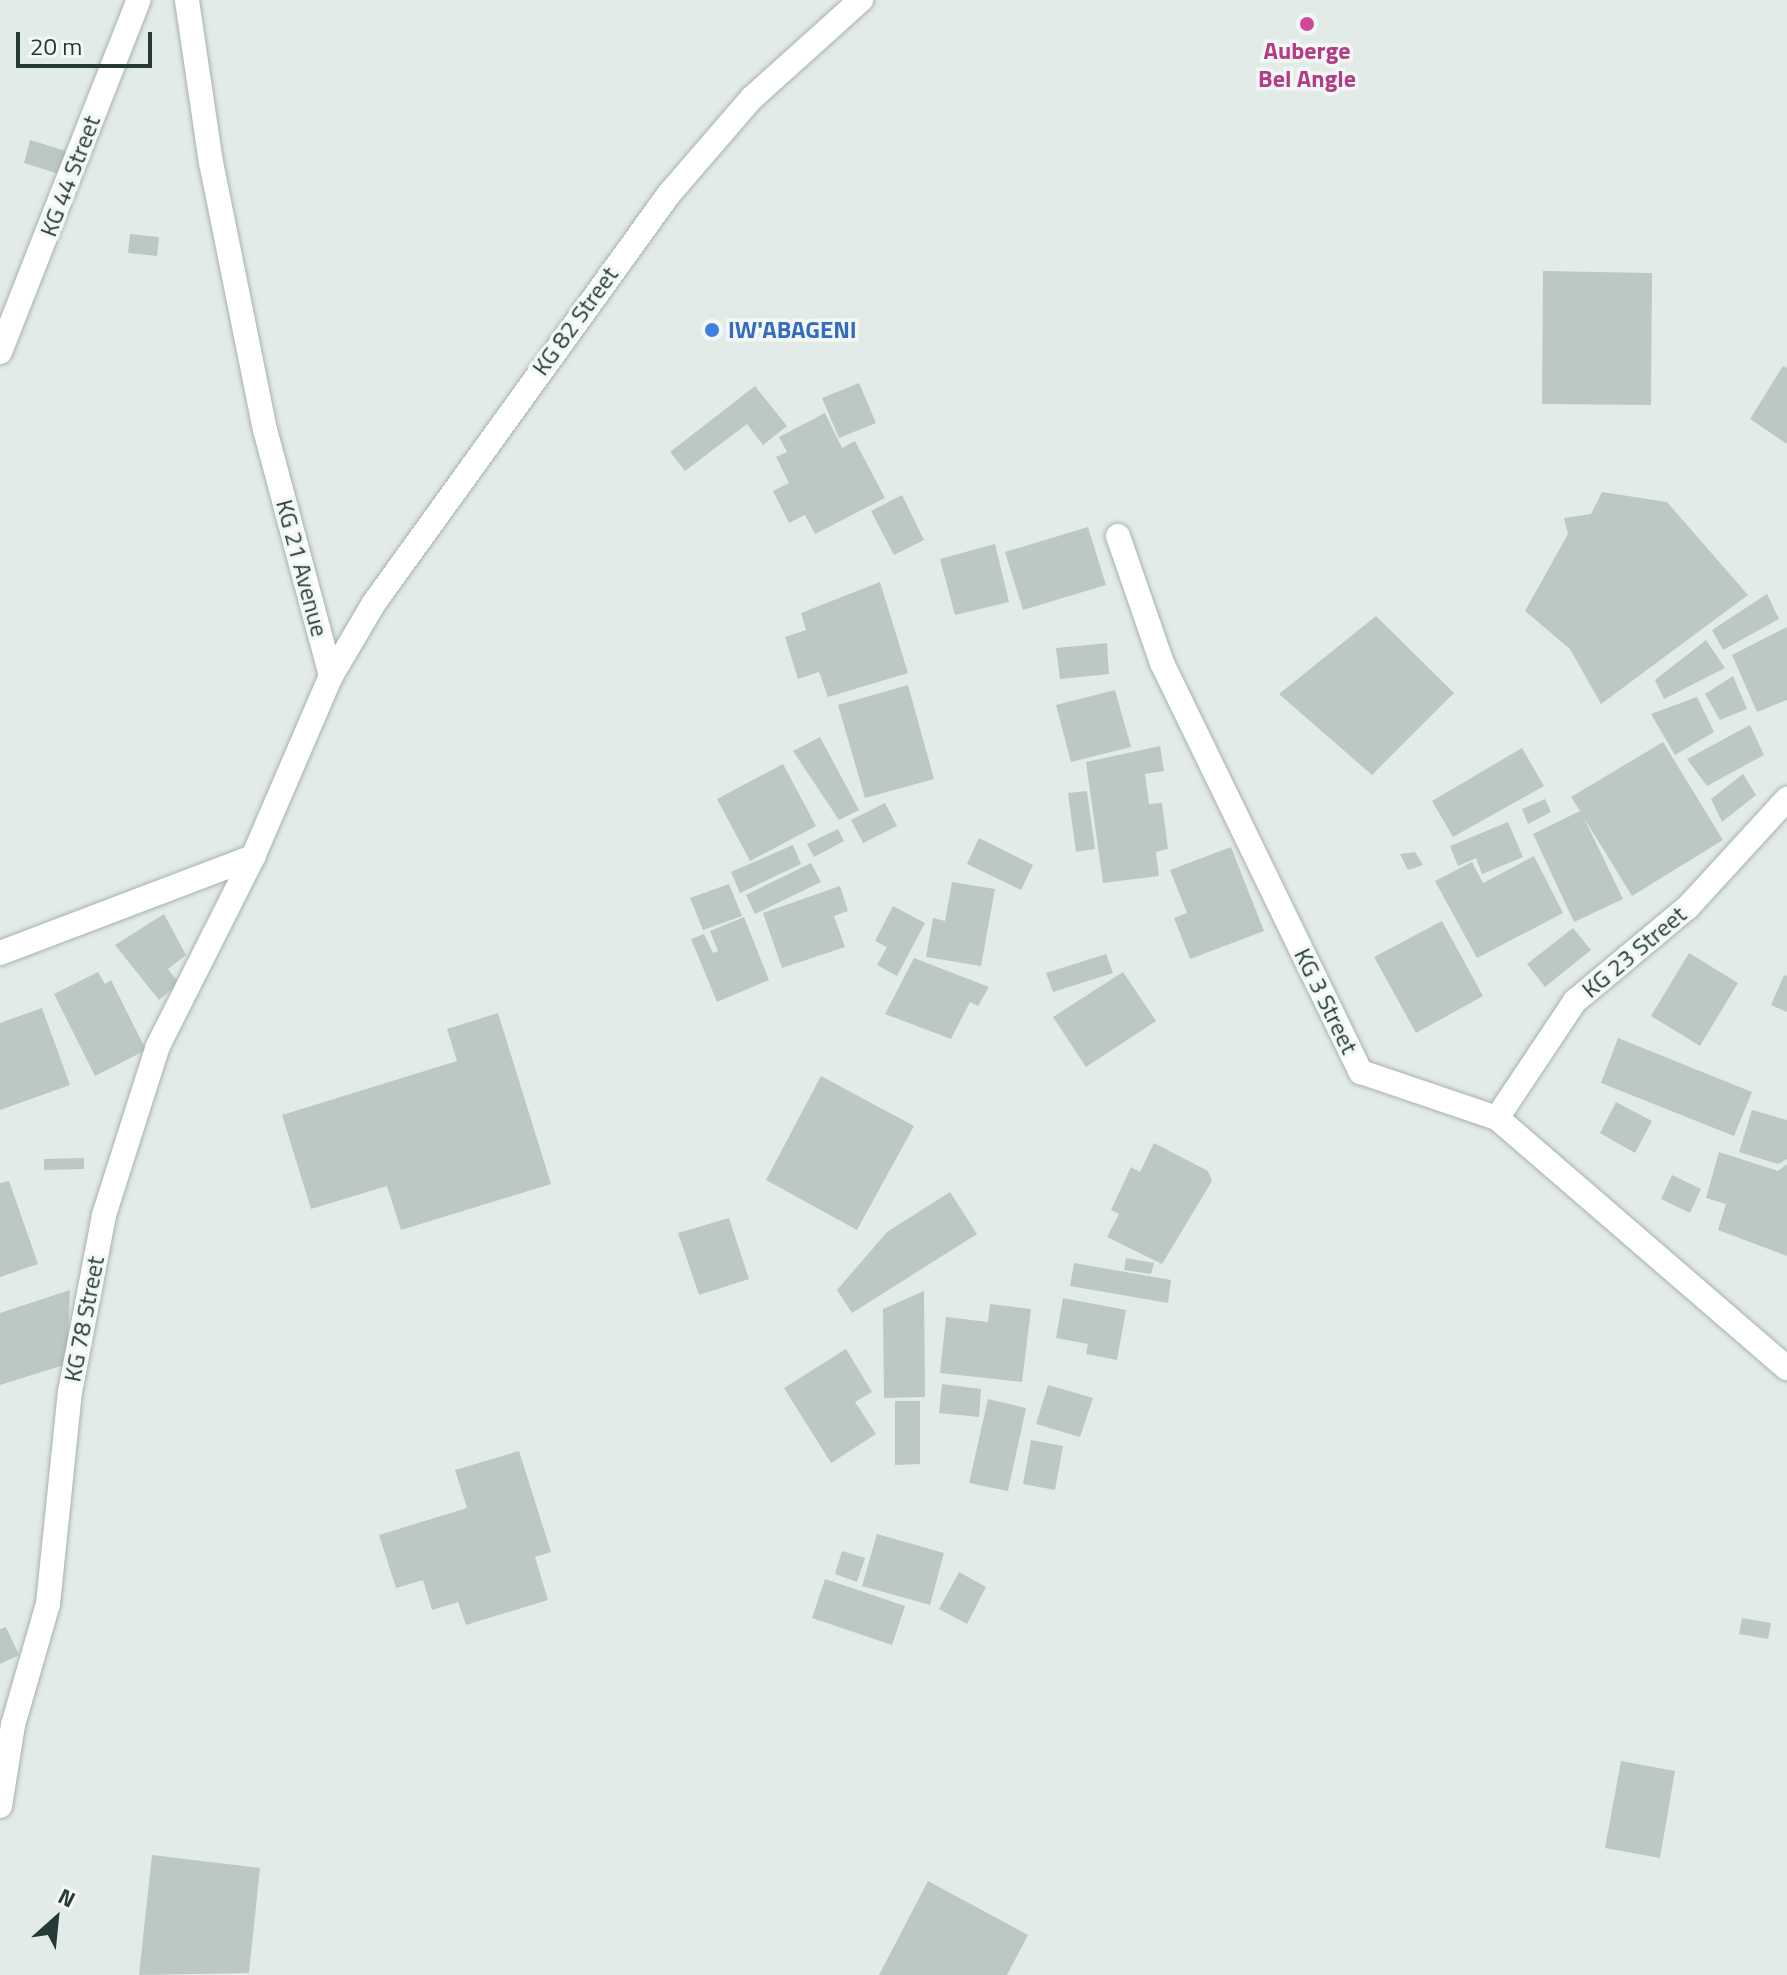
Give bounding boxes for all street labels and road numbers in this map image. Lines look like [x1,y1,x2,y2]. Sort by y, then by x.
street label: KG 44 Street [34,111,106,241]
street label: KG 82 Street [526,261,624,381]
street label: KG 21 Avenue [270,496,334,640]
street label: KG 23 Street [1576,900,1692,1004]
street label: KG 3 Street [1288,943,1364,1059]
street label: KG 78 Street [58,1254,110,1384]

